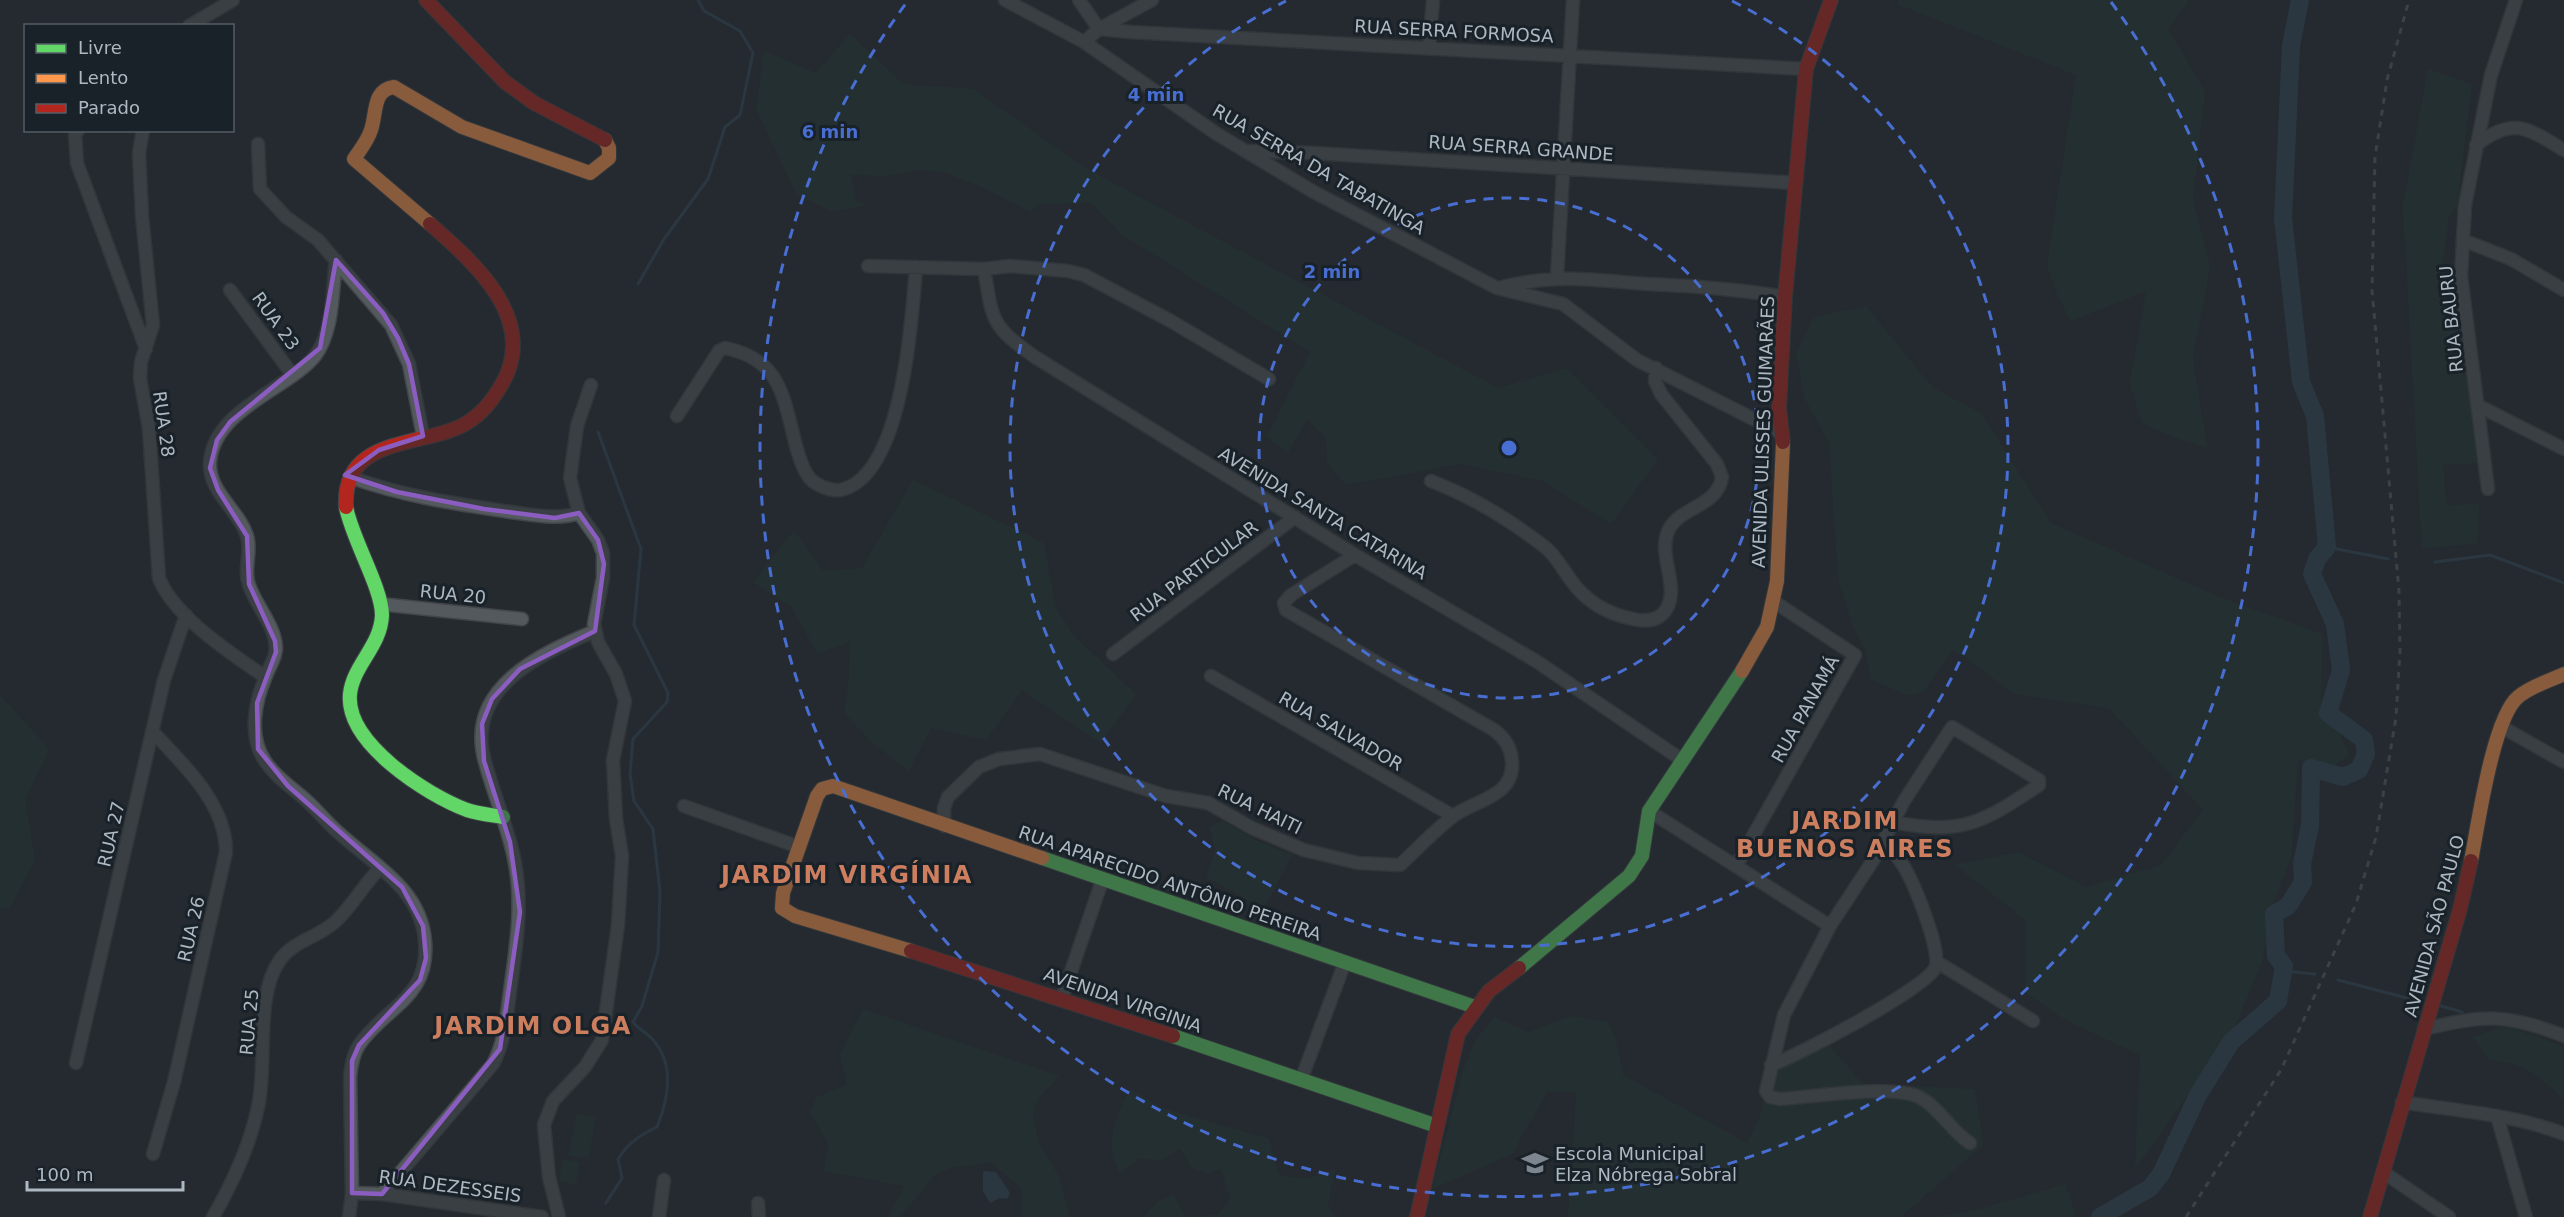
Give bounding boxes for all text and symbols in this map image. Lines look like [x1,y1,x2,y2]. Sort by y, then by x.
street label: RUA SERRA FORMOSA [1354,15,1555,47]
legend [24,24,234,132]
text: Livre [78,37,122,58]
text: Lento [78,67,128,88]
text: 4 min [1128,84,1184,105]
text: Parado [78,97,140,118]
street label: RUA SERRA DA TABATINGA [1209,100,1429,239]
text: 6 min [802,121,858,142]
street label: RUA SERRA GRANDE [1428,131,1614,165]
text: 2 min [1304,261,1360,282]
street label: RUA BAURU [2435,265,2467,373]
street label: RUA 23 [248,288,304,354]
street label: AVENIDA ULISSES GUIMARÃES [1748,296,1778,568]
street label: RUA 28 [149,390,179,458]
centre of rings [1499,438,1519,458]
street label: AVENIDA SANTA CATARINA [1215,442,1432,584]
street label: RUA PARTICULAR [1126,516,1262,626]
street label: RUA 20 [419,580,487,608]
street label: RUA PANAMÁ [1767,651,1843,766]
street label: RUA SALVADOR [1275,687,1407,775]
street label: RUA HAITI [1214,780,1306,838]
street label: RUA 27 [93,799,129,869]
district label: JARDIM BUENOS AIRES [1736,807,1954,863]
street label: RUA APARECIDO ANTÔNIO PEREIRA [1016,821,1325,945]
street label: AVENIDA SÃO PAULO [2400,833,2468,1019]
district label: JARDIM VIRGÍNIA [719,860,973,889]
street label: RUA 26 [173,894,209,964]
street label: AVENIDA VIRGINIA [1041,963,1205,1037]
street label: RUA 25 [236,988,262,1056]
district label: JARDIM OLGA [432,1012,632,1040]
place label: Escola Municipal Elza Nóbrega Sobral [1555,1143,1737,1185]
school or university icon: Escola Municipal Elza Nóbrega Sobral [1520,1148,1550,1178]
scale bar [27,1154,183,1192]
text: 100 m [36,1164,94,1185]
street label: RUA DEZESSEIS [377,1166,523,1206]

